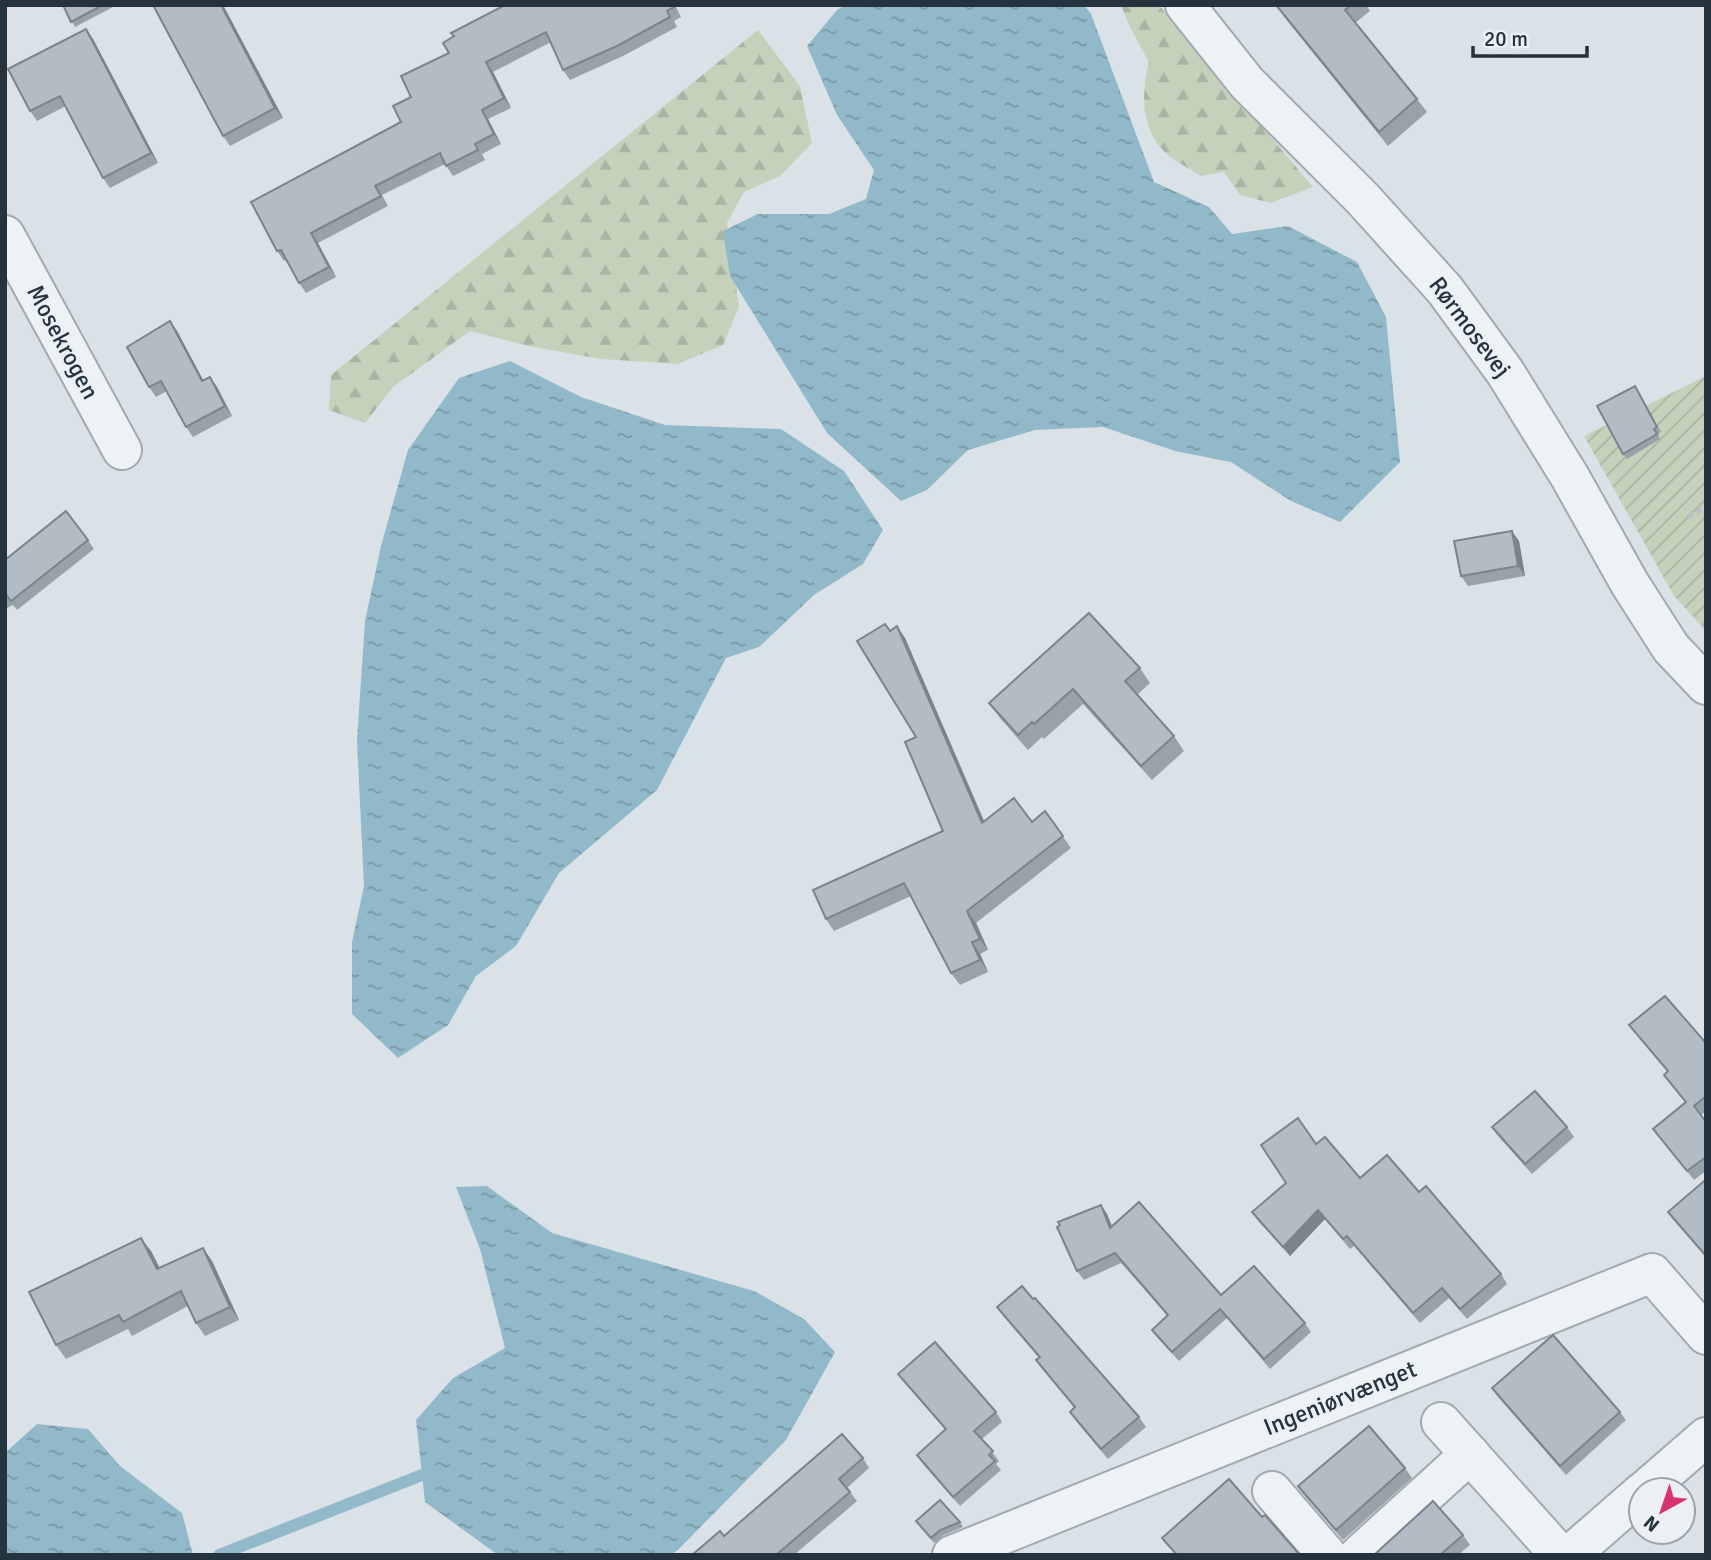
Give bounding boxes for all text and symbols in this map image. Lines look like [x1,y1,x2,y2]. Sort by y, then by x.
scale bar [1473,14,1587,58]
text: 20 m [1484,26,1528,52]
street label: Rørmosevej [1422,271,1518,383]
street label: Mosekrogen [20,280,106,404]
street label: Ingeniørvænget [1259,1354,1421,1442]
north arrow [1627,1476,1697,1546]
text: N [1639,1510,1664,1537]

